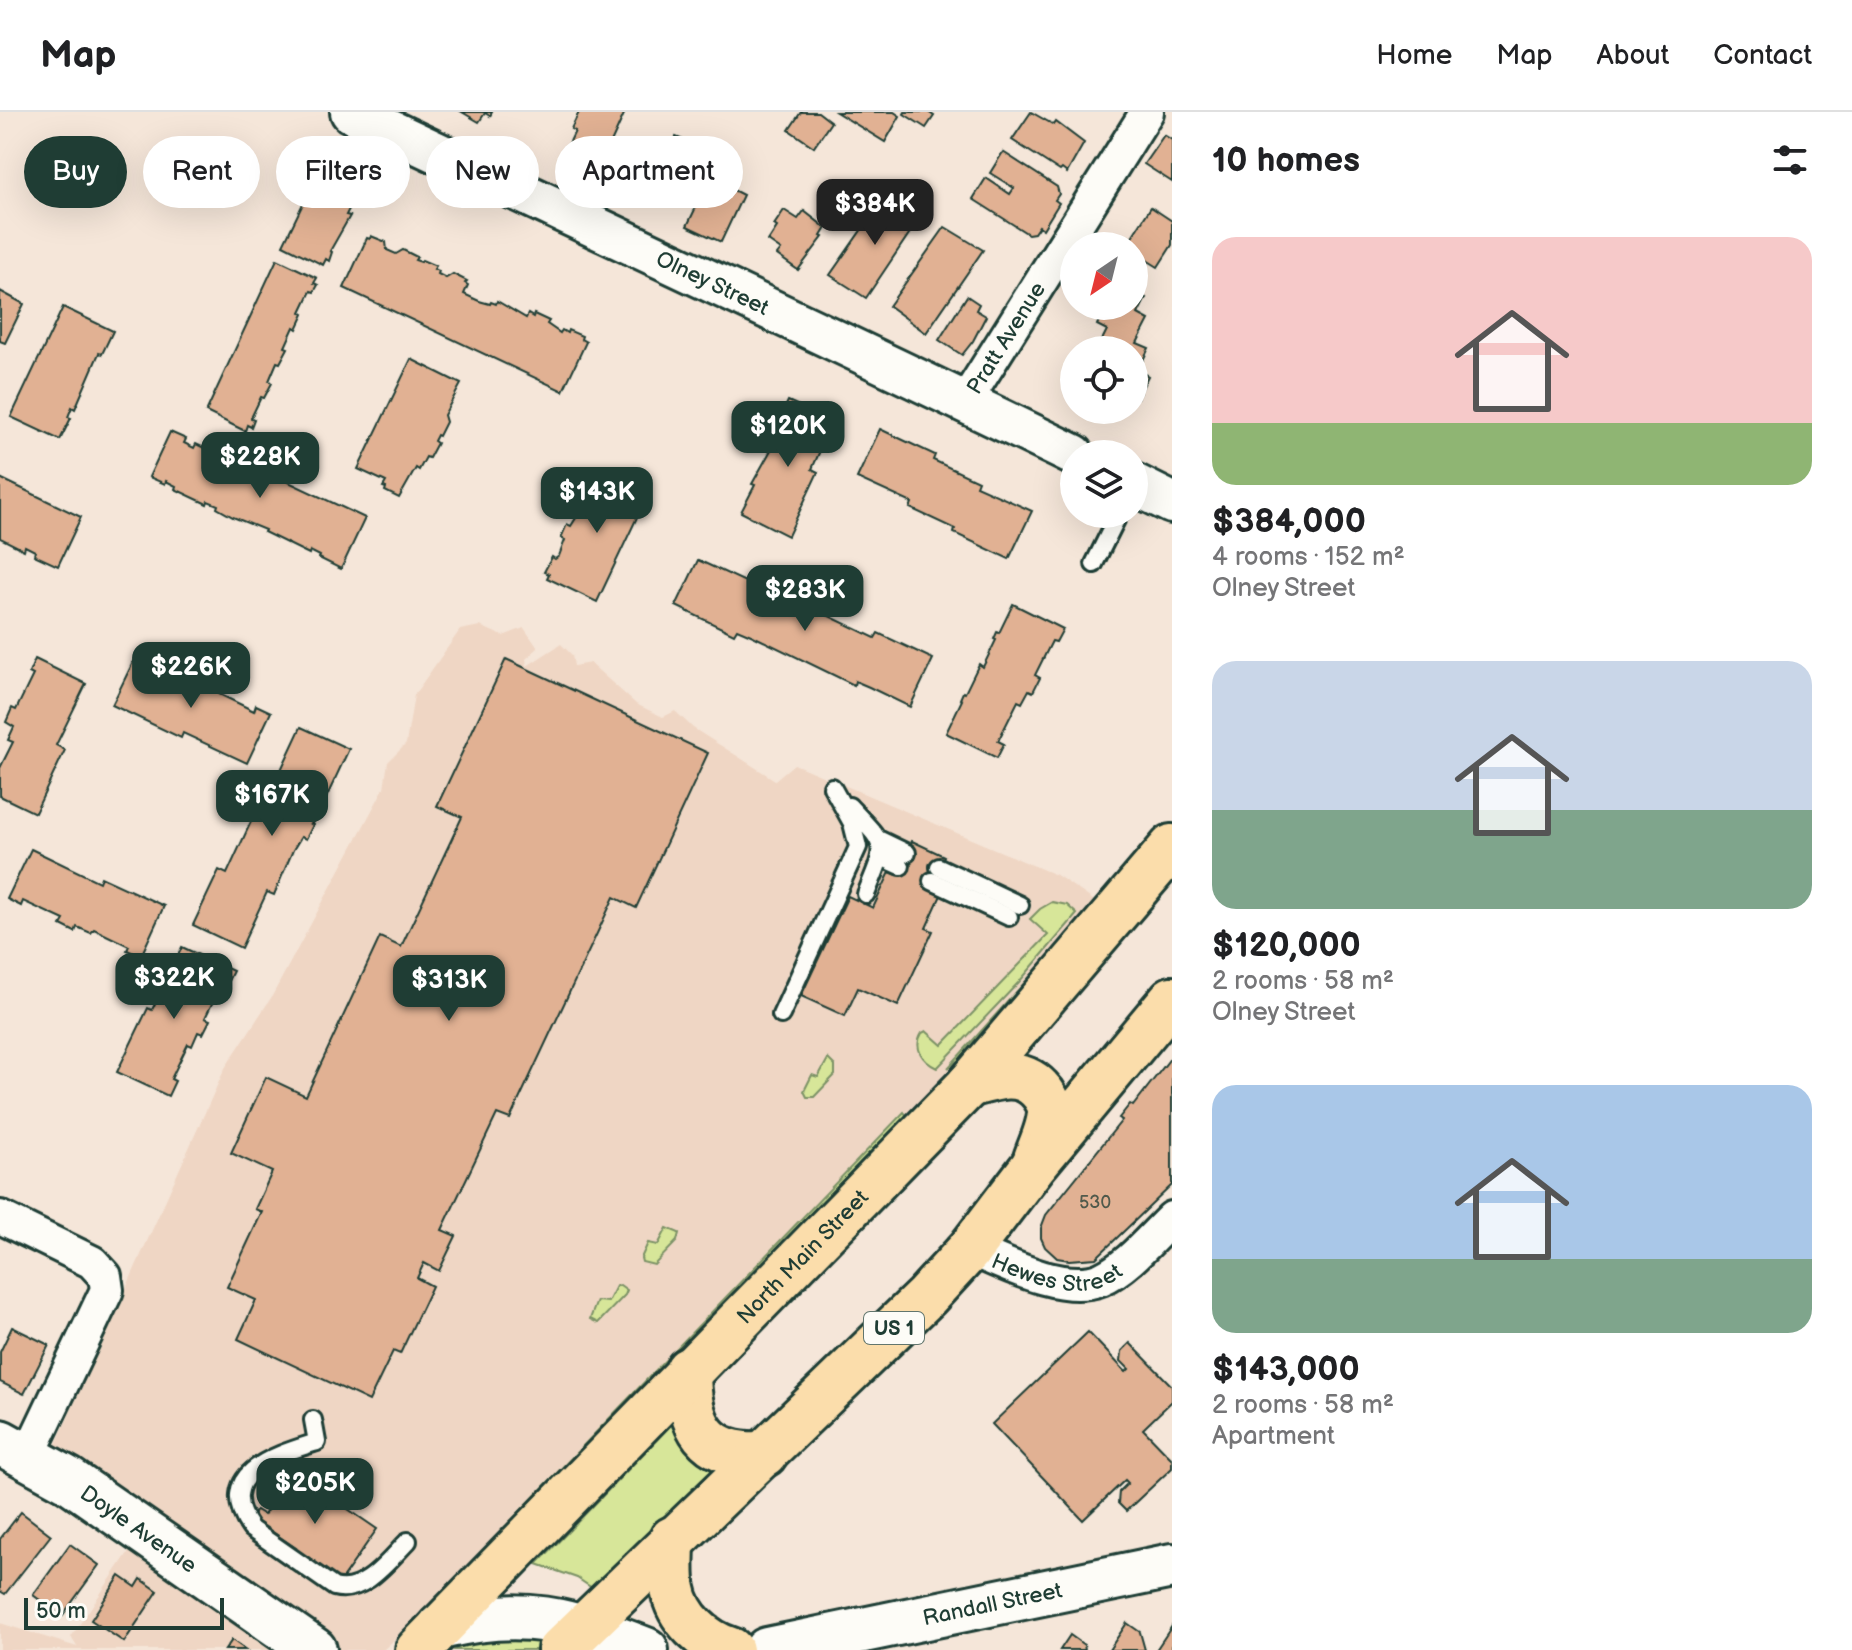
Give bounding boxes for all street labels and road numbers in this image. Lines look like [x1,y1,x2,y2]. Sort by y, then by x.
street label: Olney Street [652,246,773,322]
street label: Pratt Avenue [961,277,1052,399]
street label: North Main Street [732,1184,875,1330]
street label: Hewes Street [987,1248,1128,1298]
road number: US 1 [864,1312,924,1344]
street label: Doyle Avenue [75,1480,202,1580]
street label: Randall Street [921,1577,1065,1632]

